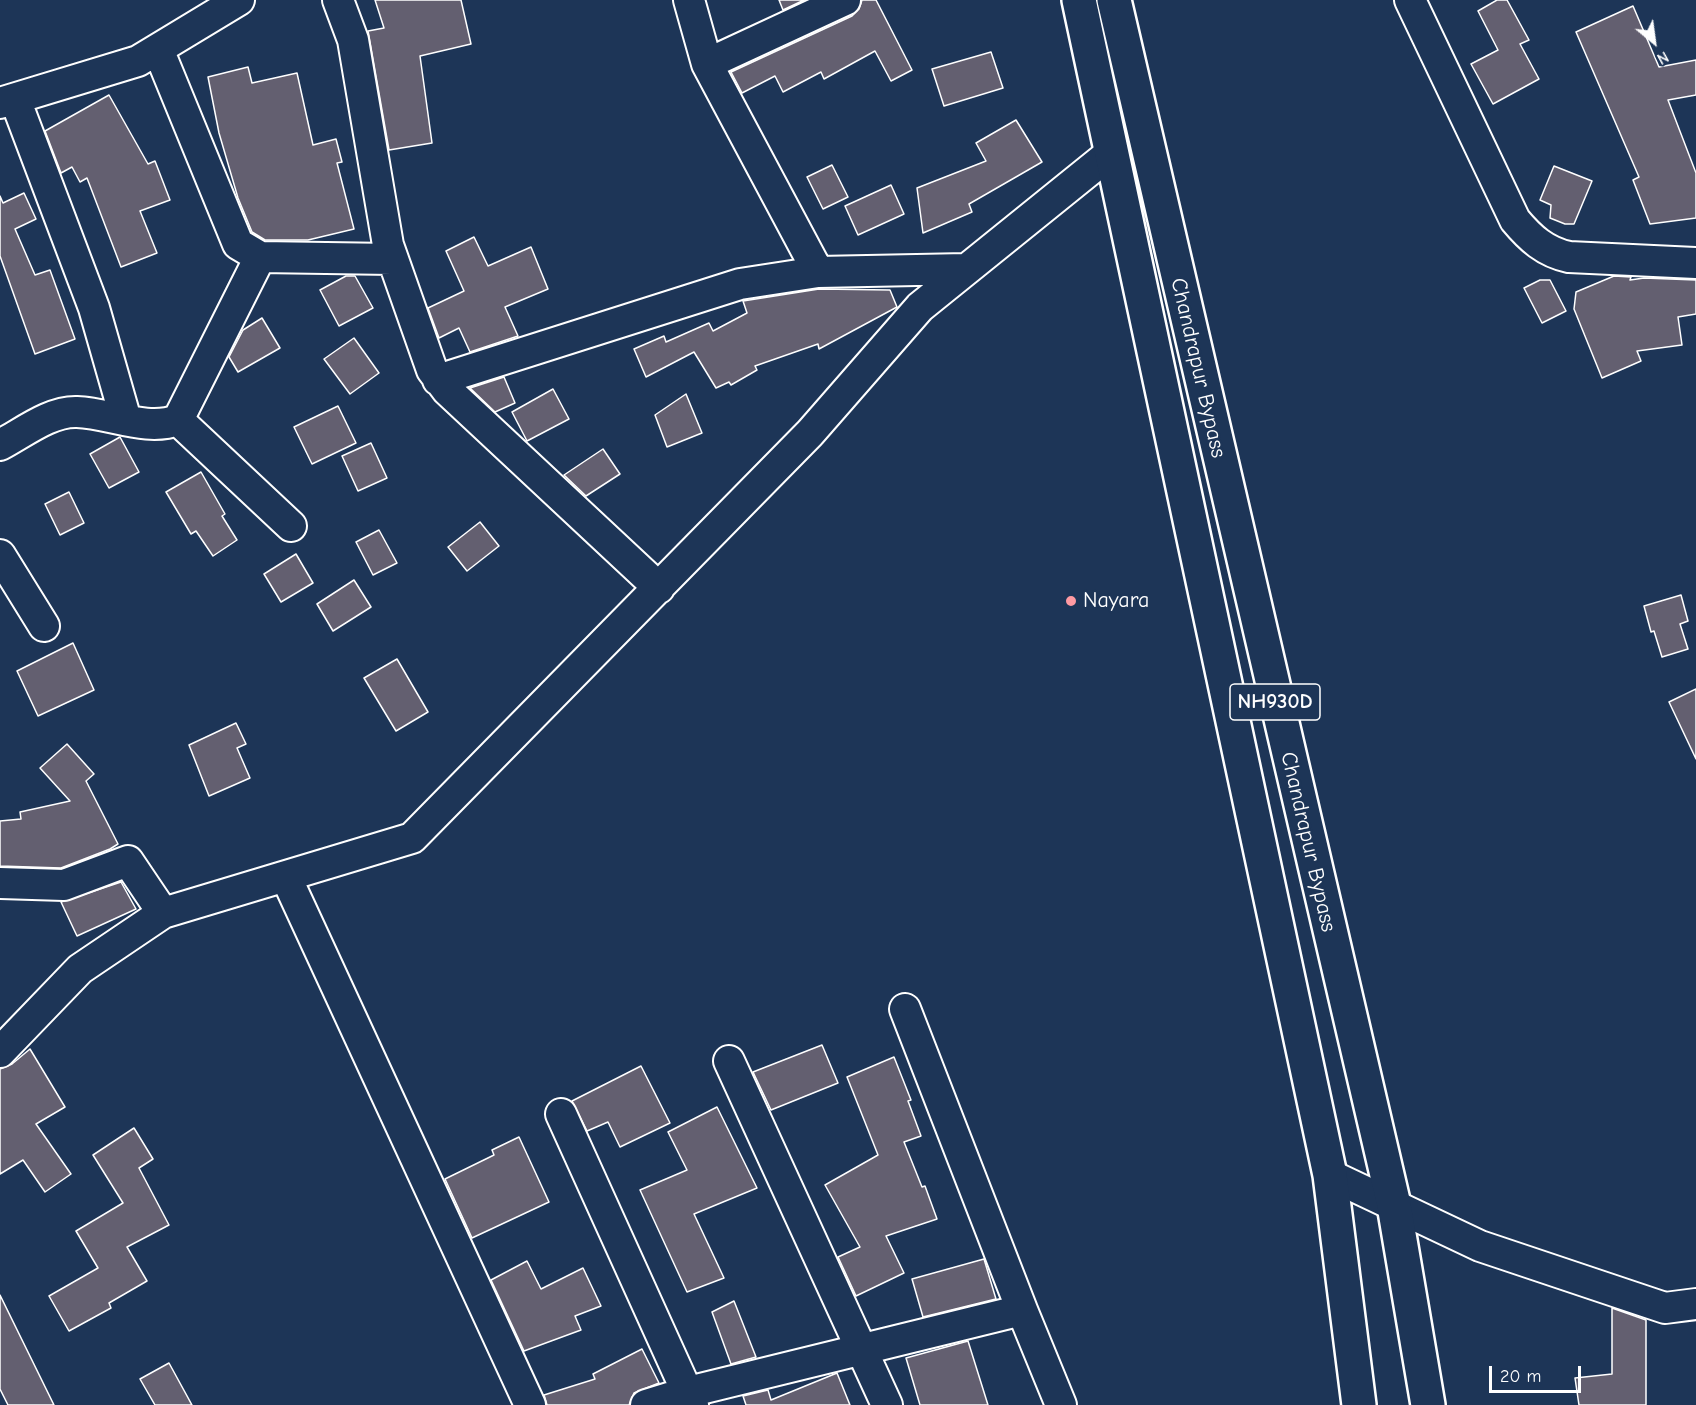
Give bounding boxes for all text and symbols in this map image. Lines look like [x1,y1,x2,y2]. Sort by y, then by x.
north arrow [1624,12,1684,72]
text: N [1654,47,1672,68]
street label: Chandrapur Bypass [1164,275,1232,461]
place label: Nayara [1083,588,1149,614]
marker: Nayara [1064,594,1078,608]
road number: NH930D [1230,684,1320,720]
street label: Chandrapur Bypass [1274,749,1342,935]
scale bar [1492,1354,1584,1392]
text: 20 m [1500,1366,1541,1387]

